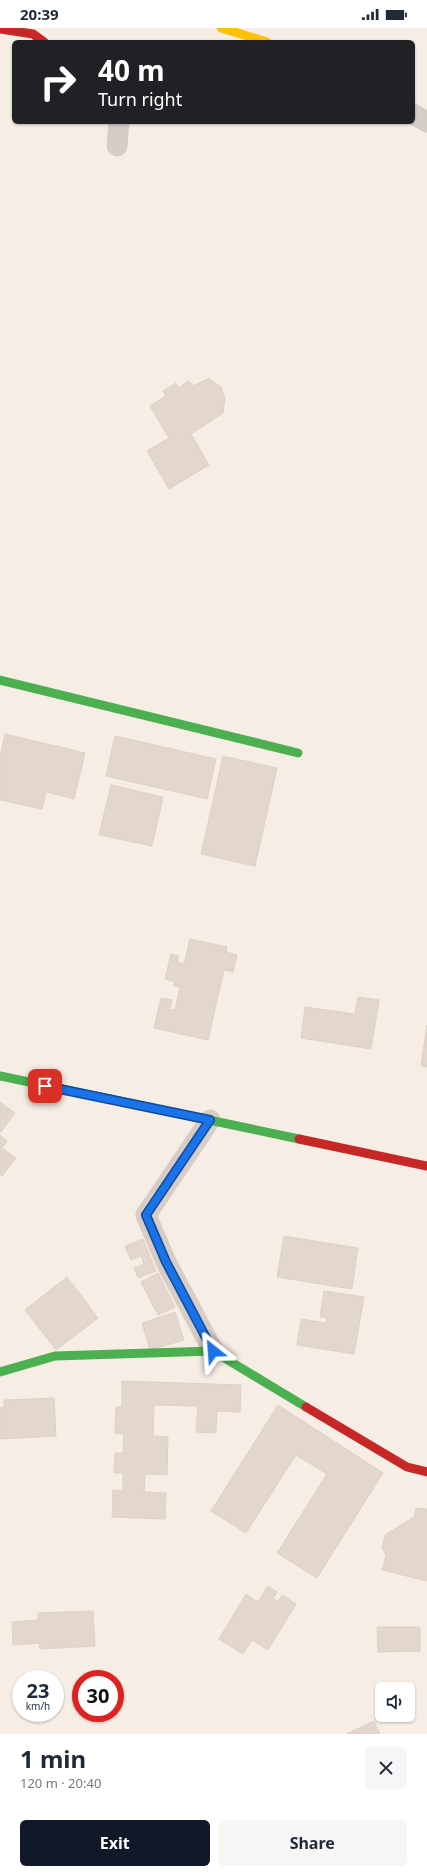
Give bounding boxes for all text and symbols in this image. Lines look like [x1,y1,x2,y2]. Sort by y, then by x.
text: 20:39 [20,4,59,24]
text: 40 m [98,51,165,89]
icon: right [32,56,84,108]
text: Turn right [98,87,182,111]
pin [28,1069,62,1103]
icon: arrive [34,1075,56,1097]
position arrow [192,1330,234,1372]
speed limit sign: 30 [72,1670,124,1722]
text: 23 [27,1677,49,1704]
map controls [375,1682,415,1722]
button: sound [375,1682,415,1722]
text: km/h [26,1699,50,1713]
text: 1 min [20,1742,86,1775]
button: close [365,1747,407,1789]
text: 120 m · 20:40 [20,1774,101,1792]
button: Exit [20,1820,210,1866]
button: Share [218,1820,407,1866]

